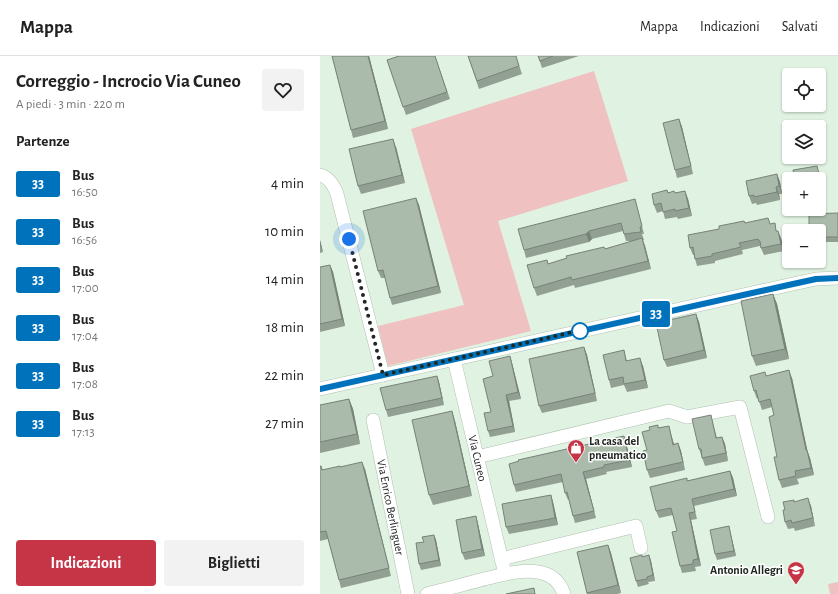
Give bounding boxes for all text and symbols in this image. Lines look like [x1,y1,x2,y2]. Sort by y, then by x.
text: Mappa [20,18,73,37]
text: Mappa [640,20,678,34]
text: Indicazioni [700,20,760,34]
text: Salvati [782,20,818,34]
map controls [782,68,826,268]
button: locate [782,68,826,112]
button: heart [262,69,304,111]
text: Correggio - Incrocio Via Cuneo [16,72,241,91]
text: A piedi · 3 min · 220 m [16,98,125,111]
button: layers [782,120,826,164]
text: Partenze [16,134,70,149]
text: Bus [72,168,94,183]
button: + [782,172,826,216]
text: 4 min [271,176,304,191]
text: 33 [32,177,44,191]
text: 16:50 [72,186,98,199]
text: Bus [72,216,94,231]
text: 10 min [265,224,304,239]
button: − [782,224,826,268]
text: 33 [32,225,44,239]
your location [339,229,359,249]
text: 16:56 [72,234,97,247]
text: Bus [72,264,94,279]
text: 14 min [266,272,304,287]
text: 33 [32,273,44,287]
text: 17:00 [72,282,99,295]
line badge: 33 [638,301,674,327]
text: 33 [650,307,662,321]
text: Bus [72,312,94,327]
text: 18 min [266,320,304,335]
text: 33 [32,321,44,335]
unlabelled marker [571,322,589,340]
text: 17:04 [72,330,98,343]
text: Bus [72,360,94,375]
text: 22 min [265,368,304,383]
text: 33 [32,369,44,383]
text: 17:08 [72,378,98,391]
text: Bus [72,408,94,423]
text: 27 min [265,416,304,431]
text: 33 [32,417,44,431]
text: 17:13 [72,426,95,439]
street label: Via Cuneo [466,434,489,483]
place label: La casa del pneumatico [589,435,647,461]
shop icon: La casa del pneumatico [566,438,586,463]
street label: Via Enrico Berlinguer [375,458,406,556]
button: Indicazioni [16,540,156,586]
button: Biglietti [164,540,304,586]
school or university icon: Antonio Allegri [786,560,806,585]
place label: Antonio Allegri [710,564,783,576]

